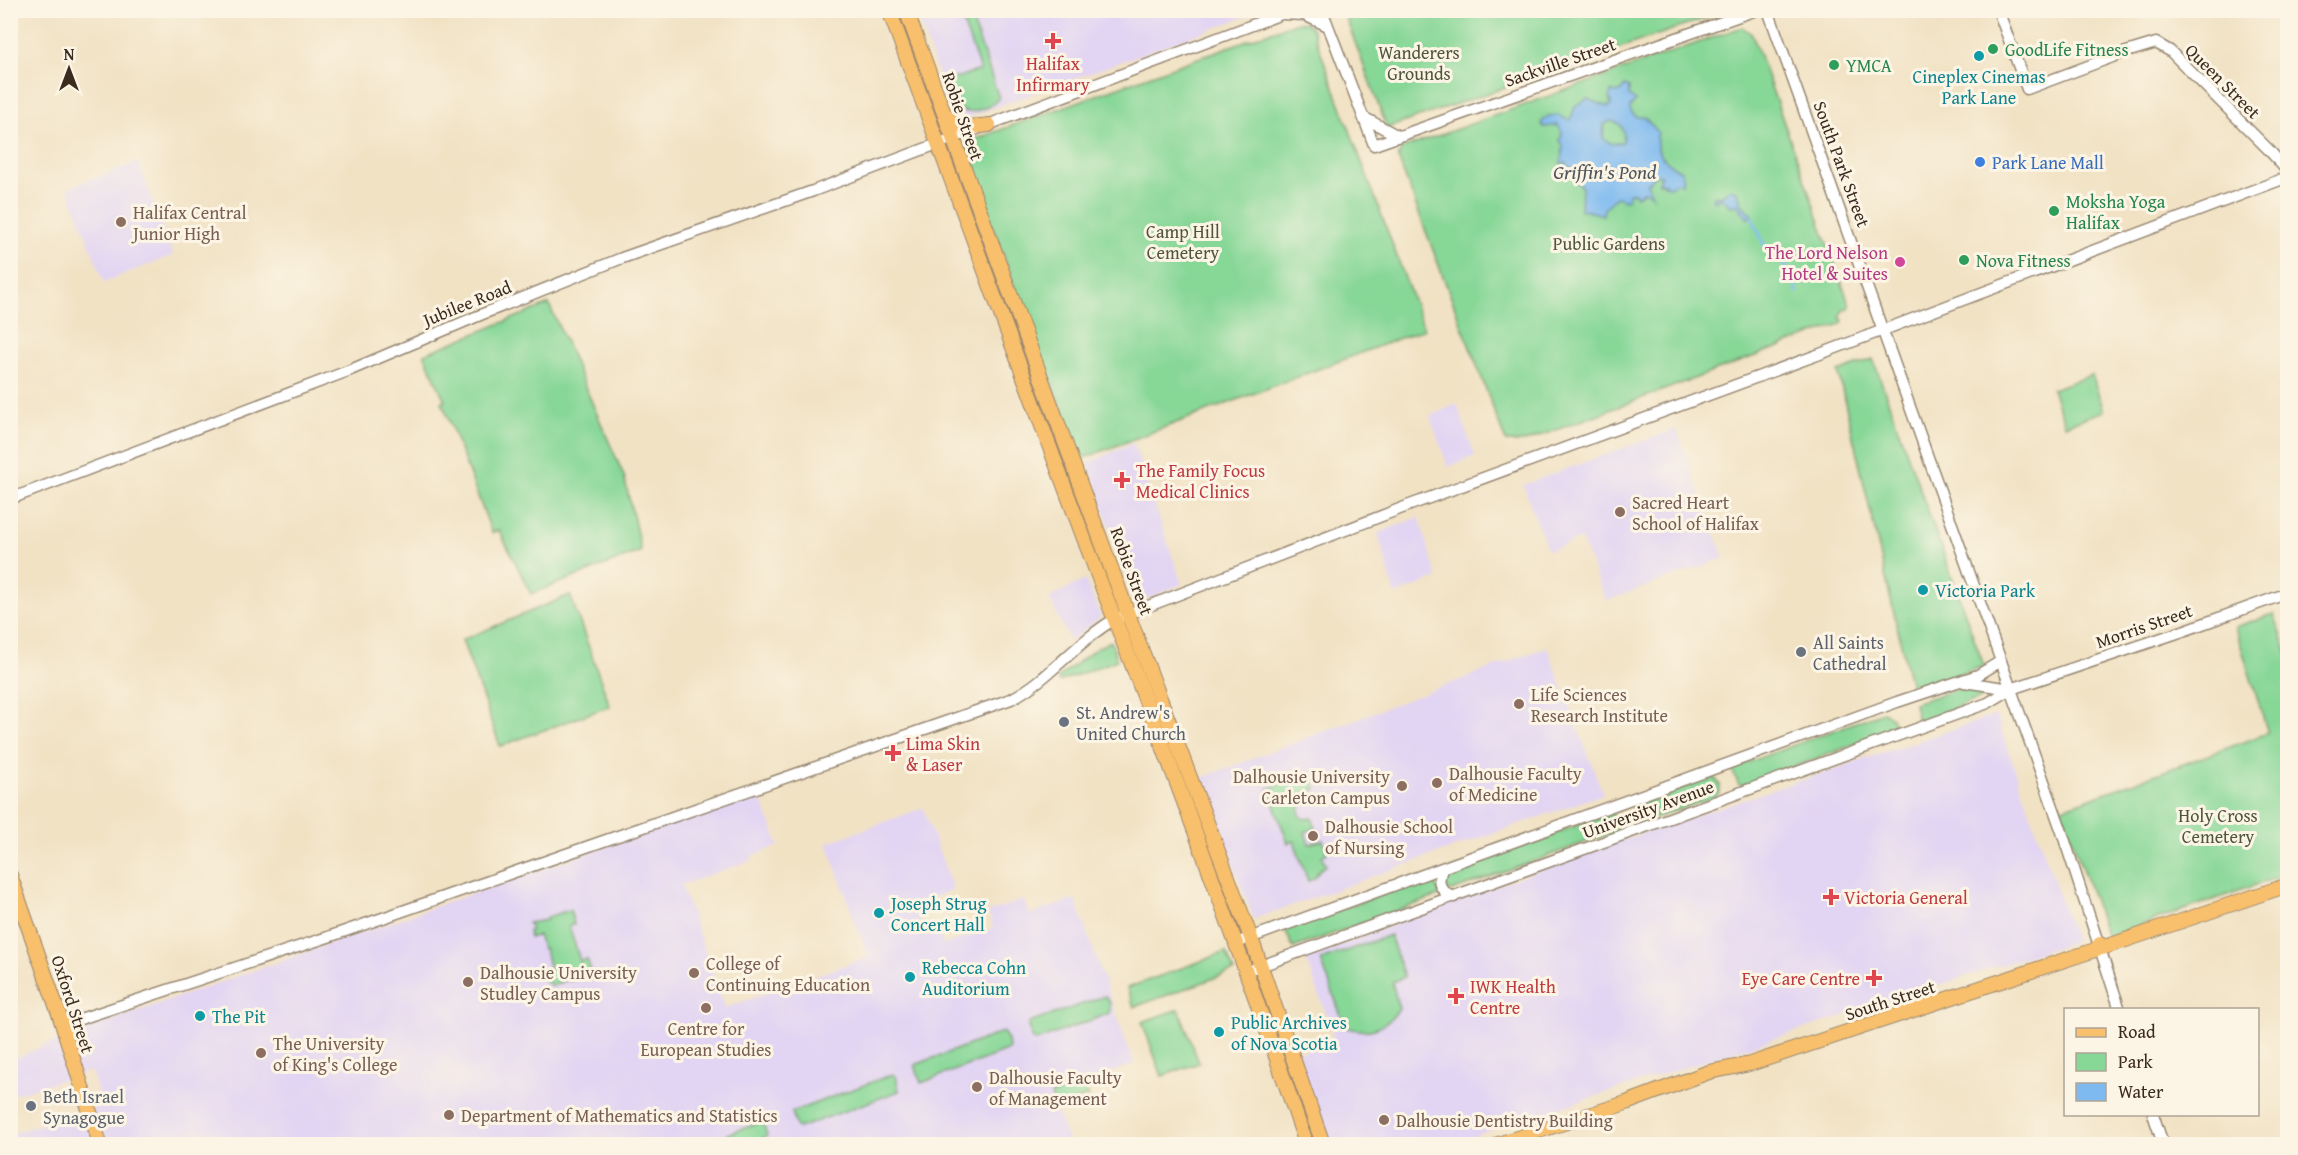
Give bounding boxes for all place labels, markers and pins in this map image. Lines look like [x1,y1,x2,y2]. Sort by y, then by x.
marker: Halifax Infirmary [1044,32,1062,50]
place label: GoodLife Fitness [2005,36,2129,63]
marker: GoodLife Fitness [1986,42,2000,56]
marker: Cineplex Cinemas Park Lane [1972,49,1986,63]
place label: Halifax Infirmary [1016,50,1090,98]
place label: YMCA [1846,52,1892,79]
marker: YMCA [1827,58,1841,72]
place label: Cineplex Cinemas Park Lane [1912,63,2046,111]
place label: Park Lane Mall [1992,149,2104,176]
marker: Park Lane Mall [1973,155,1987,169]
place label: Moksha Yoga Halifax [2066,188,2166,236]
place label: Halifax Central Junior High [131,199,246,247]
marker: Moksha Yoga Halifax [2047,204,2061,218]
marker: Halifax Central Junior High [114,215,128,229]
place label: The Lord Nelson Hotel & Suites [1765,239,1888,287]
place label: Nova Fitness [1976,247,2071,274]
marker: Nova Fitness [1957,253,1971,267]
marker: The Lord Nelson Hotel & Suites [1893,255,1907,269]
place label: The Family Focus Medical Clinics [1136,457,1265,505]
marker: The Family Focus Medical Clinics [1113,471,1131,489]
place label: Sacred Heart School of Halifax [1632,489,1760,537]
marker: Sacred Heart School of Halifax [1613,505,1627,519]
place label: Victoria Park [1935,577,2036,604]
marker: Victoria Park [1916,583,1930,597]
place label: All Saints Cathedral [1813,629,1887,677]
marker: All Saints Cathedral [1794,645,1808,659]
place label: Life Sciences Research Institute [1531,681,1668,729]
marker: Life Sciences Research Institute [1512,697,1526,711]
place label: St. Andrew's United Church [1076,699,1186,747]
marker: St. Andrew's United Church [1057,715,1071,729]
place label: Lima Skin & Laser [906,730,980,778]
marker: Lima Skin & Laser [884,744,902,762]
place label: Dalhousie Faculty of Medicine [1449,760,1582,808]
place label: Dalhousie University Carleton Campus [1233,763,1390,811]
marker: Dalhousie Faculty of Medicine [1430,776,1444,790]
marker: Dalhousie University Carleton Campus [1395,779,1409,793]
place label: Dalhousie School of Nursing [1325,813,1453,861]
marker: Dalhousie School of Nursing [1306,829,1320,843]
place label: Victoria General [1844,884,1968,911]
marker: Victoria General [1822,888,1840,906]
place label: Joseph Strug Concert Hall [889,890,987,938]
marker: Joseph Strug Concert Hall [872,906,886,920]
place label: College of Continuing Education [706,950,870,998]
place label: Rebecca Cohn Auditorium [922,954,1026,1002]
place label: Dalhousie University Studley Campus [480,959,637,1007]
place label: Eye Care Centre [1742,965,1860,992]
marker: College of Continuing Education [687,966,701,980]
marker: Eye Care Centre [1865,969,1883,987]
marker: Rebecca Cohn Auditorium [903,970,917,984]
place label: IWK Health Centre [1470,973,1556,1021]
marker: Dalhousie University Studley Campus [461,975,475,989]
marker: IWK Health Centre [1447,987,1465,1005]
marker: Centre for European Studies [699,1001,713,1015]
place label: The Pit [212,1003,266,1030]
marker: The Pit [193,1009,207,1023]
place label: Public Archives of Nova Scotia [1231,1009,1347,1057]
place label: Centre for European Studies [640,1015,772,1063]
marker: Public Archives of Nova Scotia [1212,1025,1226,1039]
place label: The University of King's College [273,1030,397,1078]
marker: The University of King's College [254,1046,268,1060]
place label: Dalhousie Faculty of Management [989,1064,1122,1112]
marker: Dalhousie Faculty of Management [970,1080,984,1094]
place label: Beth Israel Synagogue [43,1083,125,1131]
marker: Beth Israel Synagogue [24,1099,38,1113]
place label: Department of Mathematics and Statistics [461,1102,778,1129]
place label: Dalhousie Dentistry Building [1396,1107,1613,1134]
marker: Department of Mathematics and Statistics [442,1108,456,1122]
marker: Dalhousie Dentistry Building [1377,1113,1391,1127]

